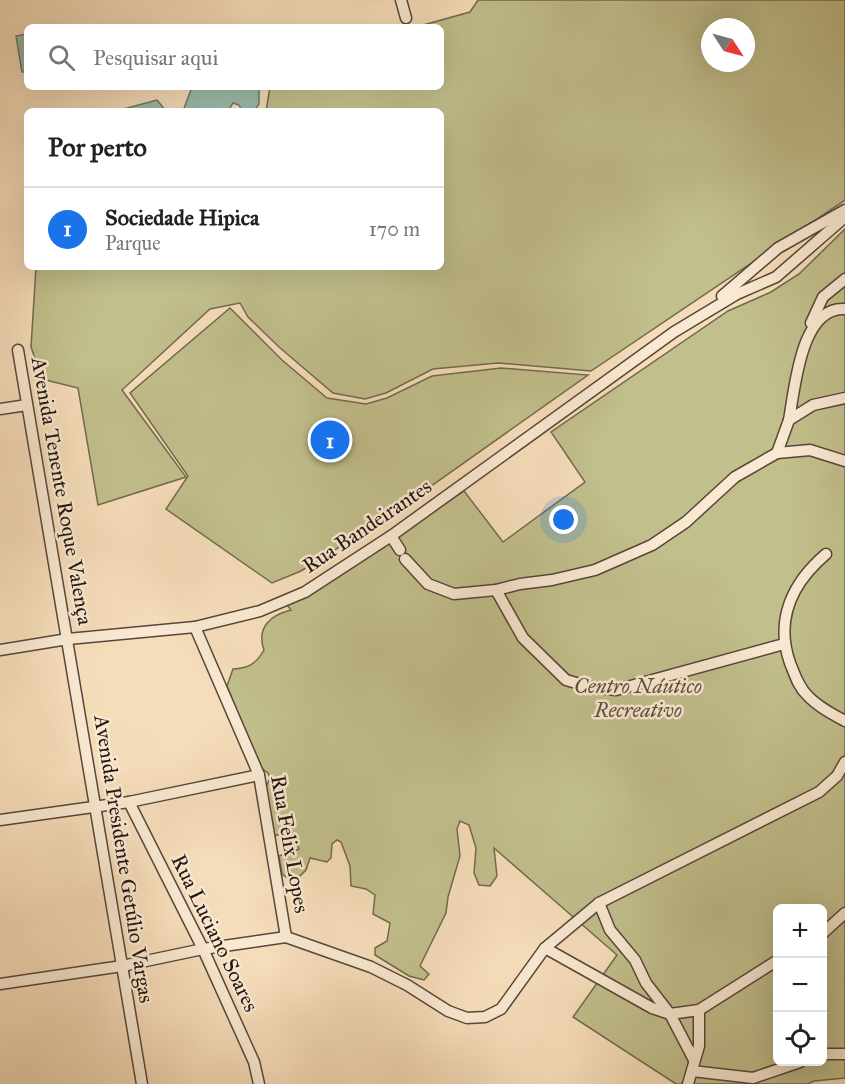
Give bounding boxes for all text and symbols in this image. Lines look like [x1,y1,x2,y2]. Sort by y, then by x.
north arrow [701,18,755,72]
search box [24,24,444,90]
icon: search [45,41,78,74]
text: Pesquisar aqui [93,44,218,71]
text: Por perto [48,131,147,163]
text: Sociedade Hipica [105,204,259,231]
text: 1 [64,217,71,241]
text: 170 m [369,217,420,241]
text: Parque [105,231,161,255]
street label: Avenida Tenente Roque Valença [25,354,98,627]
pin: 1 [310,418,350,462]
street label: Rua Bandeirantes [297,473,437,579]
your location [549,505,578,534]
park label: Centro Náutico Recreativo [574,673,702,723]
street label: Avenida Presidente Getúlio Vargas [88,712,160,1005]
street label: Rua Felix Lopes [265,773,315,915]
street label: Rua Luciano Soares [166,850,264,1016]
map controls [773,904,827,1066]
button: + [773,904,827,958]
button: − [773,958,827,1012]
button: locate [773,1012,827,1066]

